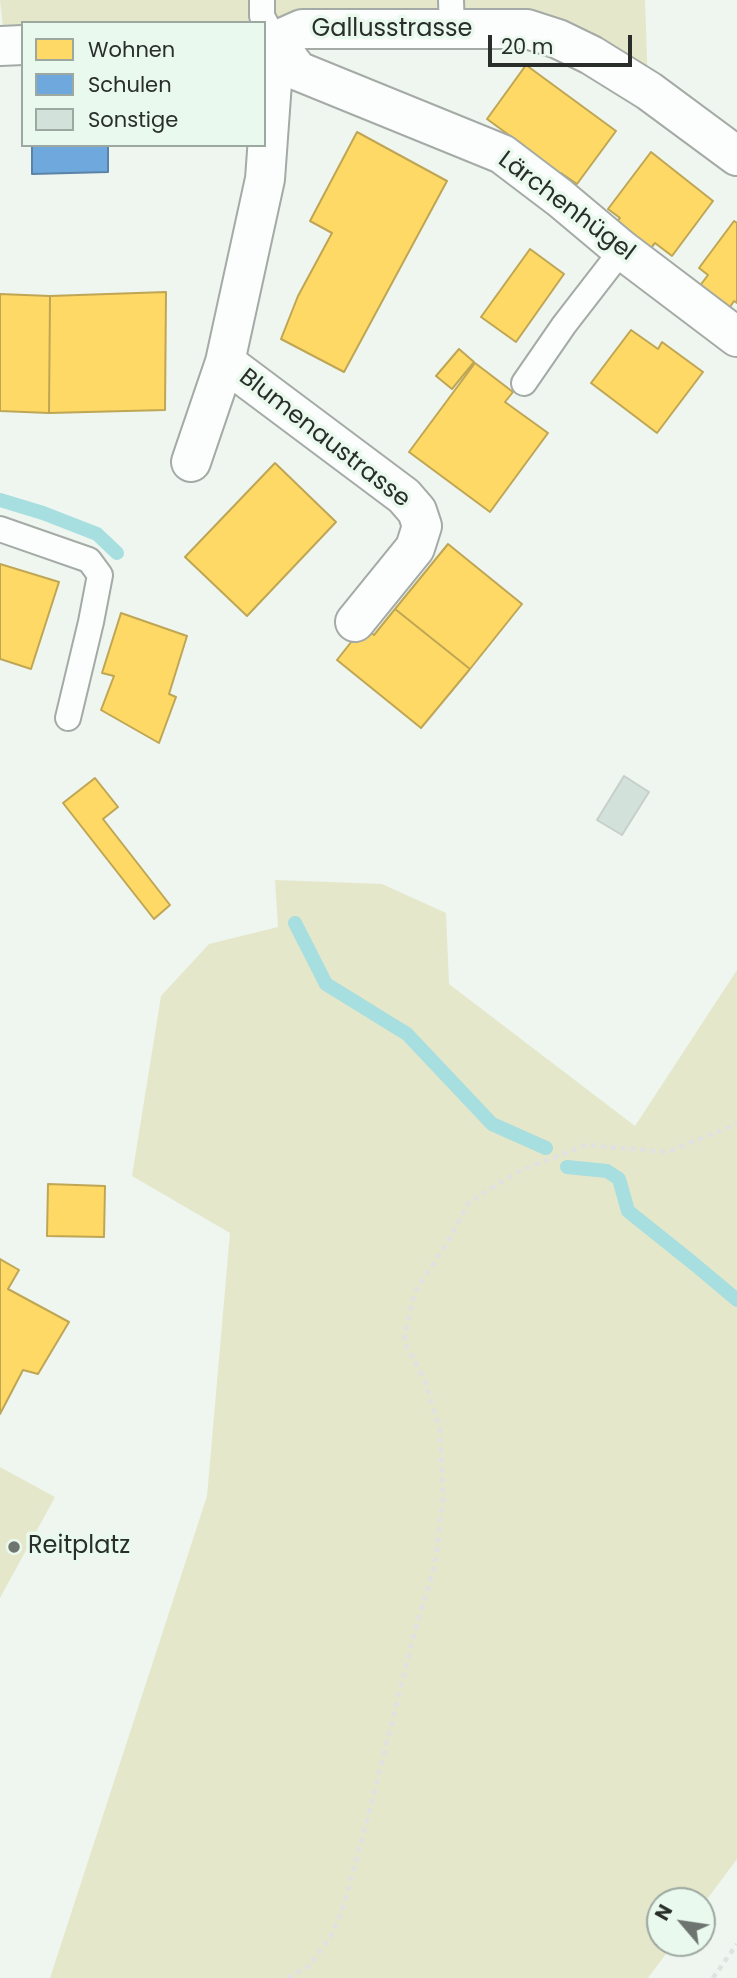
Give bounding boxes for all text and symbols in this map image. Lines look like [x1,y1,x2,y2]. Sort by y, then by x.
street label: Gallusstrasse [312,16,472,44]
legend [21,21,266,147]
scale bar [492,21,636,65]
text: 20 m [501,32,554,61]
text: Wohnen [88,35,175,64]
text: Schulen [88,70,172,99]
text: Sonstige [88,105,178,134]
street label: Lärchenhügel [492,146,640,268]
street label: Blumenaustrasse [233,363,415,515]
place label: Reitplatz [28,1533,130,1561]
marker: Reitplatz [6,1539,22,1555]
north arrow [646,1887,716,1957]
text: N [649,1900,679,1925]

